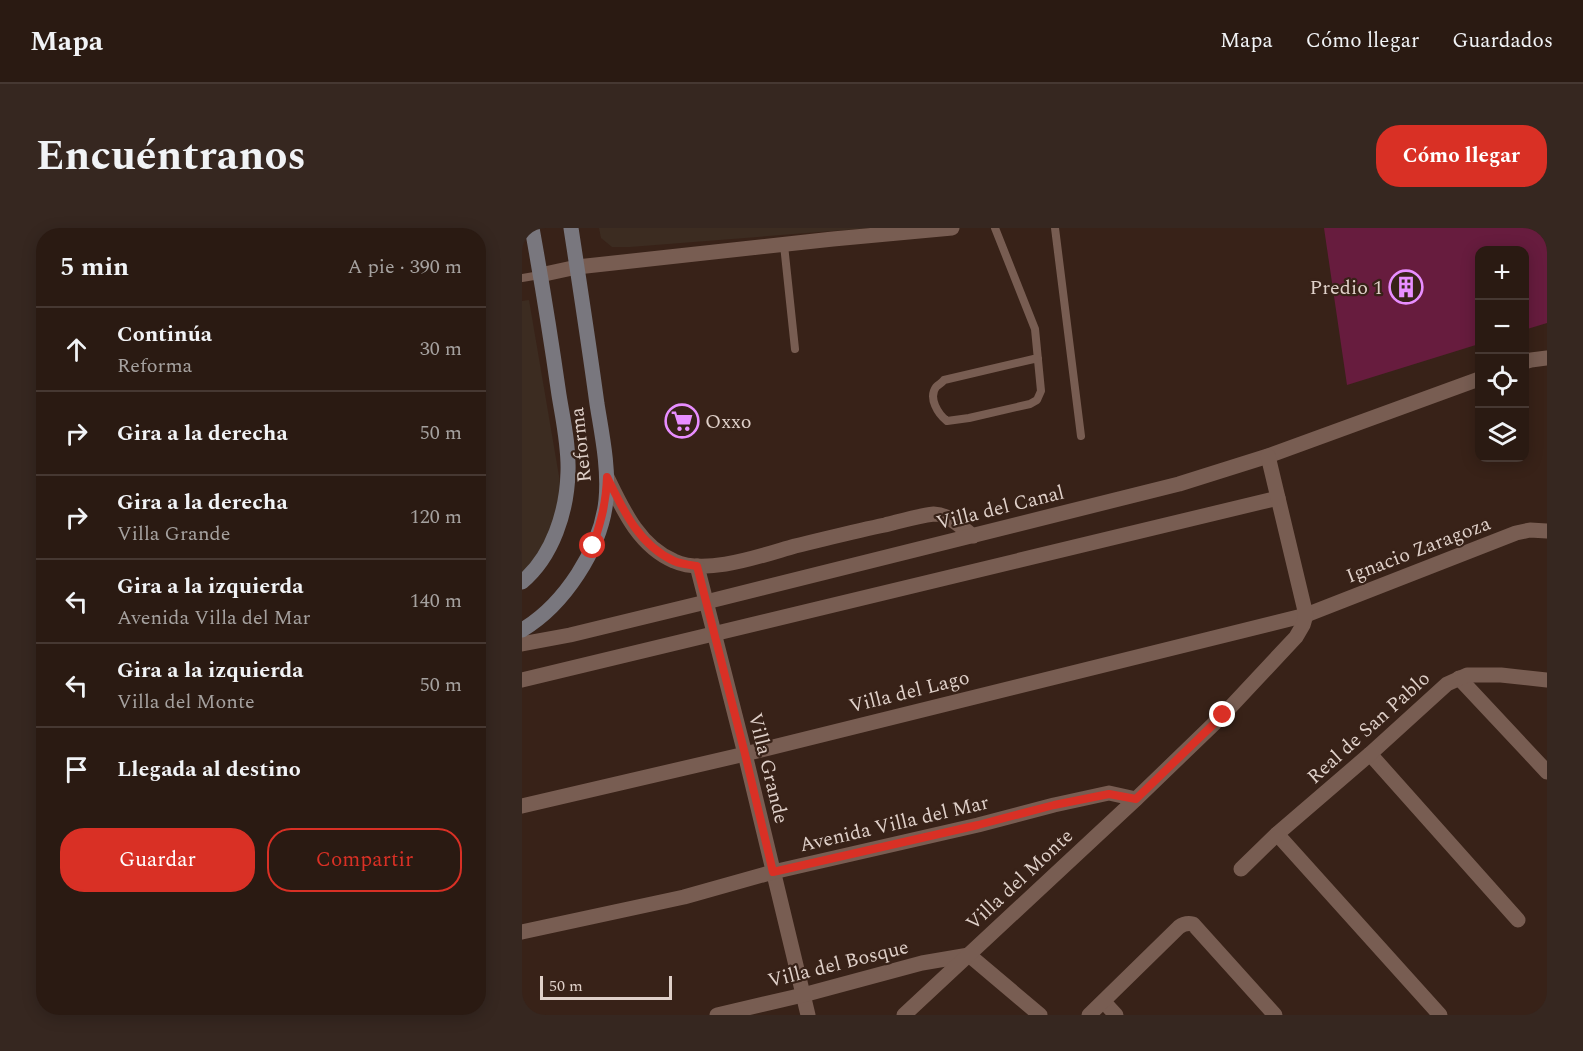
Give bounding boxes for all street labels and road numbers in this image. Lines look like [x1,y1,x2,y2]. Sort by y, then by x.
street label: Reforma [562,406,600,484]
street label: Villa del Canal [933,478,1067,538]
street label: Ignacio Zaragoza [1342,508,1495,591]
street label: Villa del Lago [846,663,973,721]
street label: Real de San Pablo [1300,664,1437,791]
street label: Villa Grande [740,710,796,827]
street label: Avenida Villa del Mar [797,788,992,860]
street label: Villa del Monte [959,822,1080,938]
street label: Villa del Bosque [765,932,912,996]

